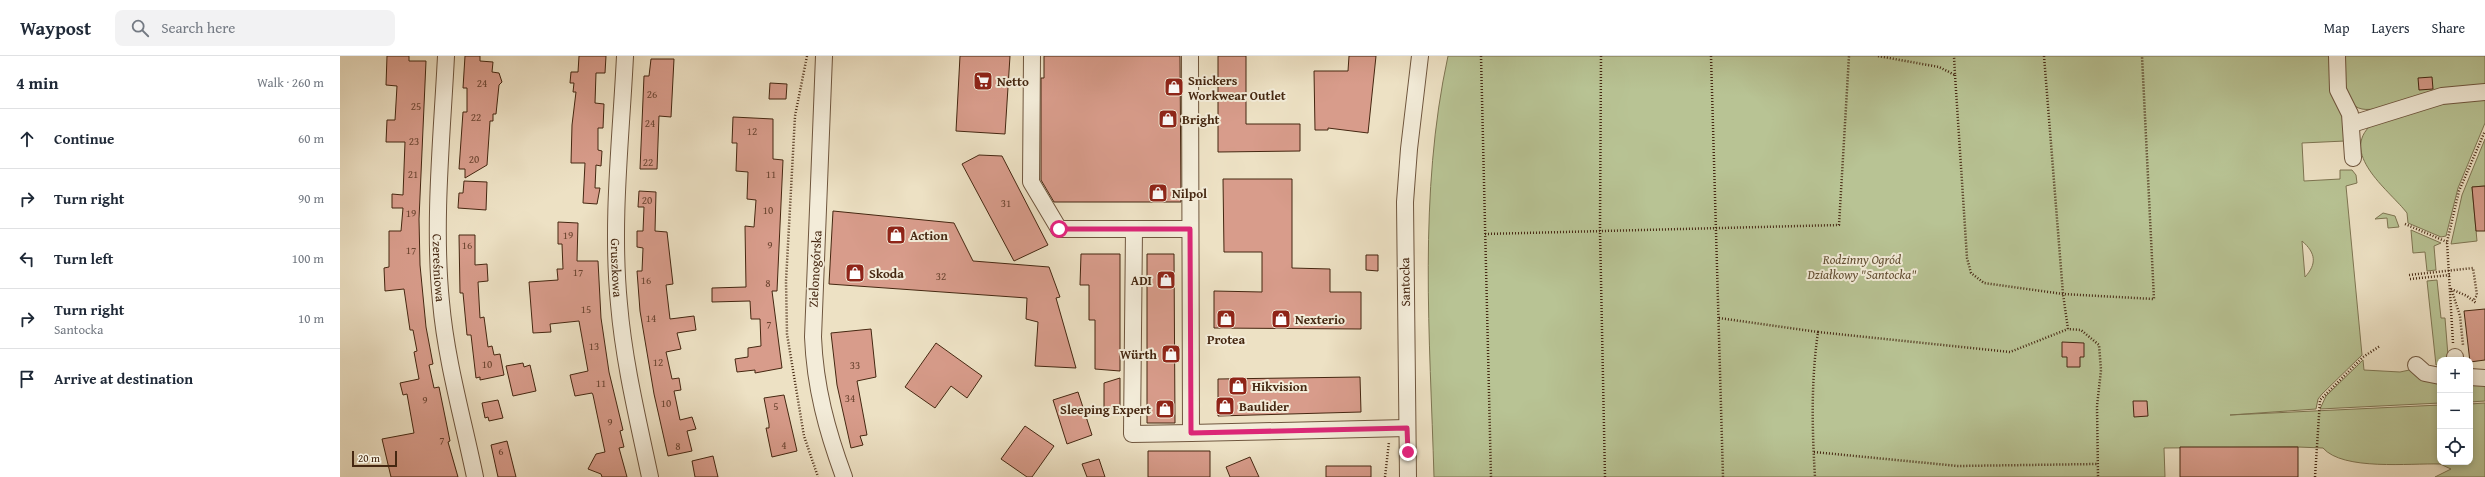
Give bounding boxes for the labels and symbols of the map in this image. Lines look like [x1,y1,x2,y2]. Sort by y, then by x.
supermarket icon: Netto [972,70,994,92]
place label: Snickers Workwear Outlet [1188,71,1286,105]
place label: Netto [997,72,1029,91]
house number: 24 [477,75,487,91]
shop icon: Snickers Workwear Outlet [1163,76,1185,98]
house number: 26 [647,86,657,102]
house number: 25 [411,98,421,114]
shop icon: Bright [1157,108,1179,130]
house number: 22 [471,109,481,125]
place label: Bright [1182,110,1220,129]
house number: 24 [645,115,655,131]
house number: 12 [747,123,757,139]
house number: 23 [409,133,419,149]
house number: 20 [469,151,479,167]
house number: 22 [643,154,653,170]
house number: 21 [408,166,418,182]
house number: 11 [766,166,776,182]
shop icon: Nilpol [1147,182,1169,204]
place label: Nilpol [1172,184,1207,203]
house number: 20 [642,192,652,208]
house number: 31 [1001,195,1011,211]
house number: 10 [763,202,773,218]
house number: 19 [406,205,416,221]
route start [1050,220,1068,238]
shop icon: Action [885,224,907,246]
place label: Action [910,226,948,245]
house number: 19 [563,227,573,243]
street label: Zielonogórska [803,229,827,308]
street label: Czereśniowa [428,234,450,303]
house number: 16 [462,237,472,253]
house number: 9 [767,237,773,253]
street label: Gruszkowa [606,238,628,299]
house number: 17 [406,242,416,258]
park label: Rodzinny Ogród Działkowy "Santocka" [1807,250,1916,284]
street label: Santocka [1395,256,1415,307]
shop icon: Skoda [844,262,866,284]
house number: 17 [573,264,583,280]
place label: Skoda [869,264,904,283]
house number: 32 [936,268,946,284]
shop icon: ADI [1155,269,1177,291]
place label: ADI [1131,271,1152,290]
house number: 16 [641,272,651,288]
house number: 8 [765,275,771,291]
house number: 15 [581,301,591,317]
shop icon: Protea [1215,308,1237,330]
shop icon: Nexterio [1270,308,1292,330]
house number: 14 [646,310,656,326]
place label: Nexterio [1295,310,1345,329]
house number: 7 [766,316,772,332]
place label: Protea [1207,330,1245,349]
house number: 13 [589,338,599,354]
shop icon: Würth [1160,343,1182,365]
place label: Würth [1120,345,1157,364]
house number: 12 [653,354,663,370]
house number: 10 [482,356,492,372]
house number: 33 [850,357,860,373]
house number: 11 [596,375,606,391]
shop icon: Hikvision [1227,375,1249,397]
place label: Hikvision [1252,377,1308,396]
house number: 34 [845,390,855,406]
house number: 9 [422,392,428,408]
house number: 10 [661,395,671,411]
shop icon: Baulider [1214,395,1236,417]
place label: Baulider [1239,397,1289,416]
house number: 5 [773,398,779,414]
shop icon: Sleeping Expert [1154,398,1176,420]
place label: Sleeping Expert [1060,400,1151,419]
house number: 9 [607,414,613,430]
house number: 7 [439,432,445,448]
house number: 4 [781,437,787,453]
house number: 8 [675,438,681,454]
house number: 6 [498,443,504,459]
route end [1399,443,1417,461]
scale bar [352,449,397,468]

